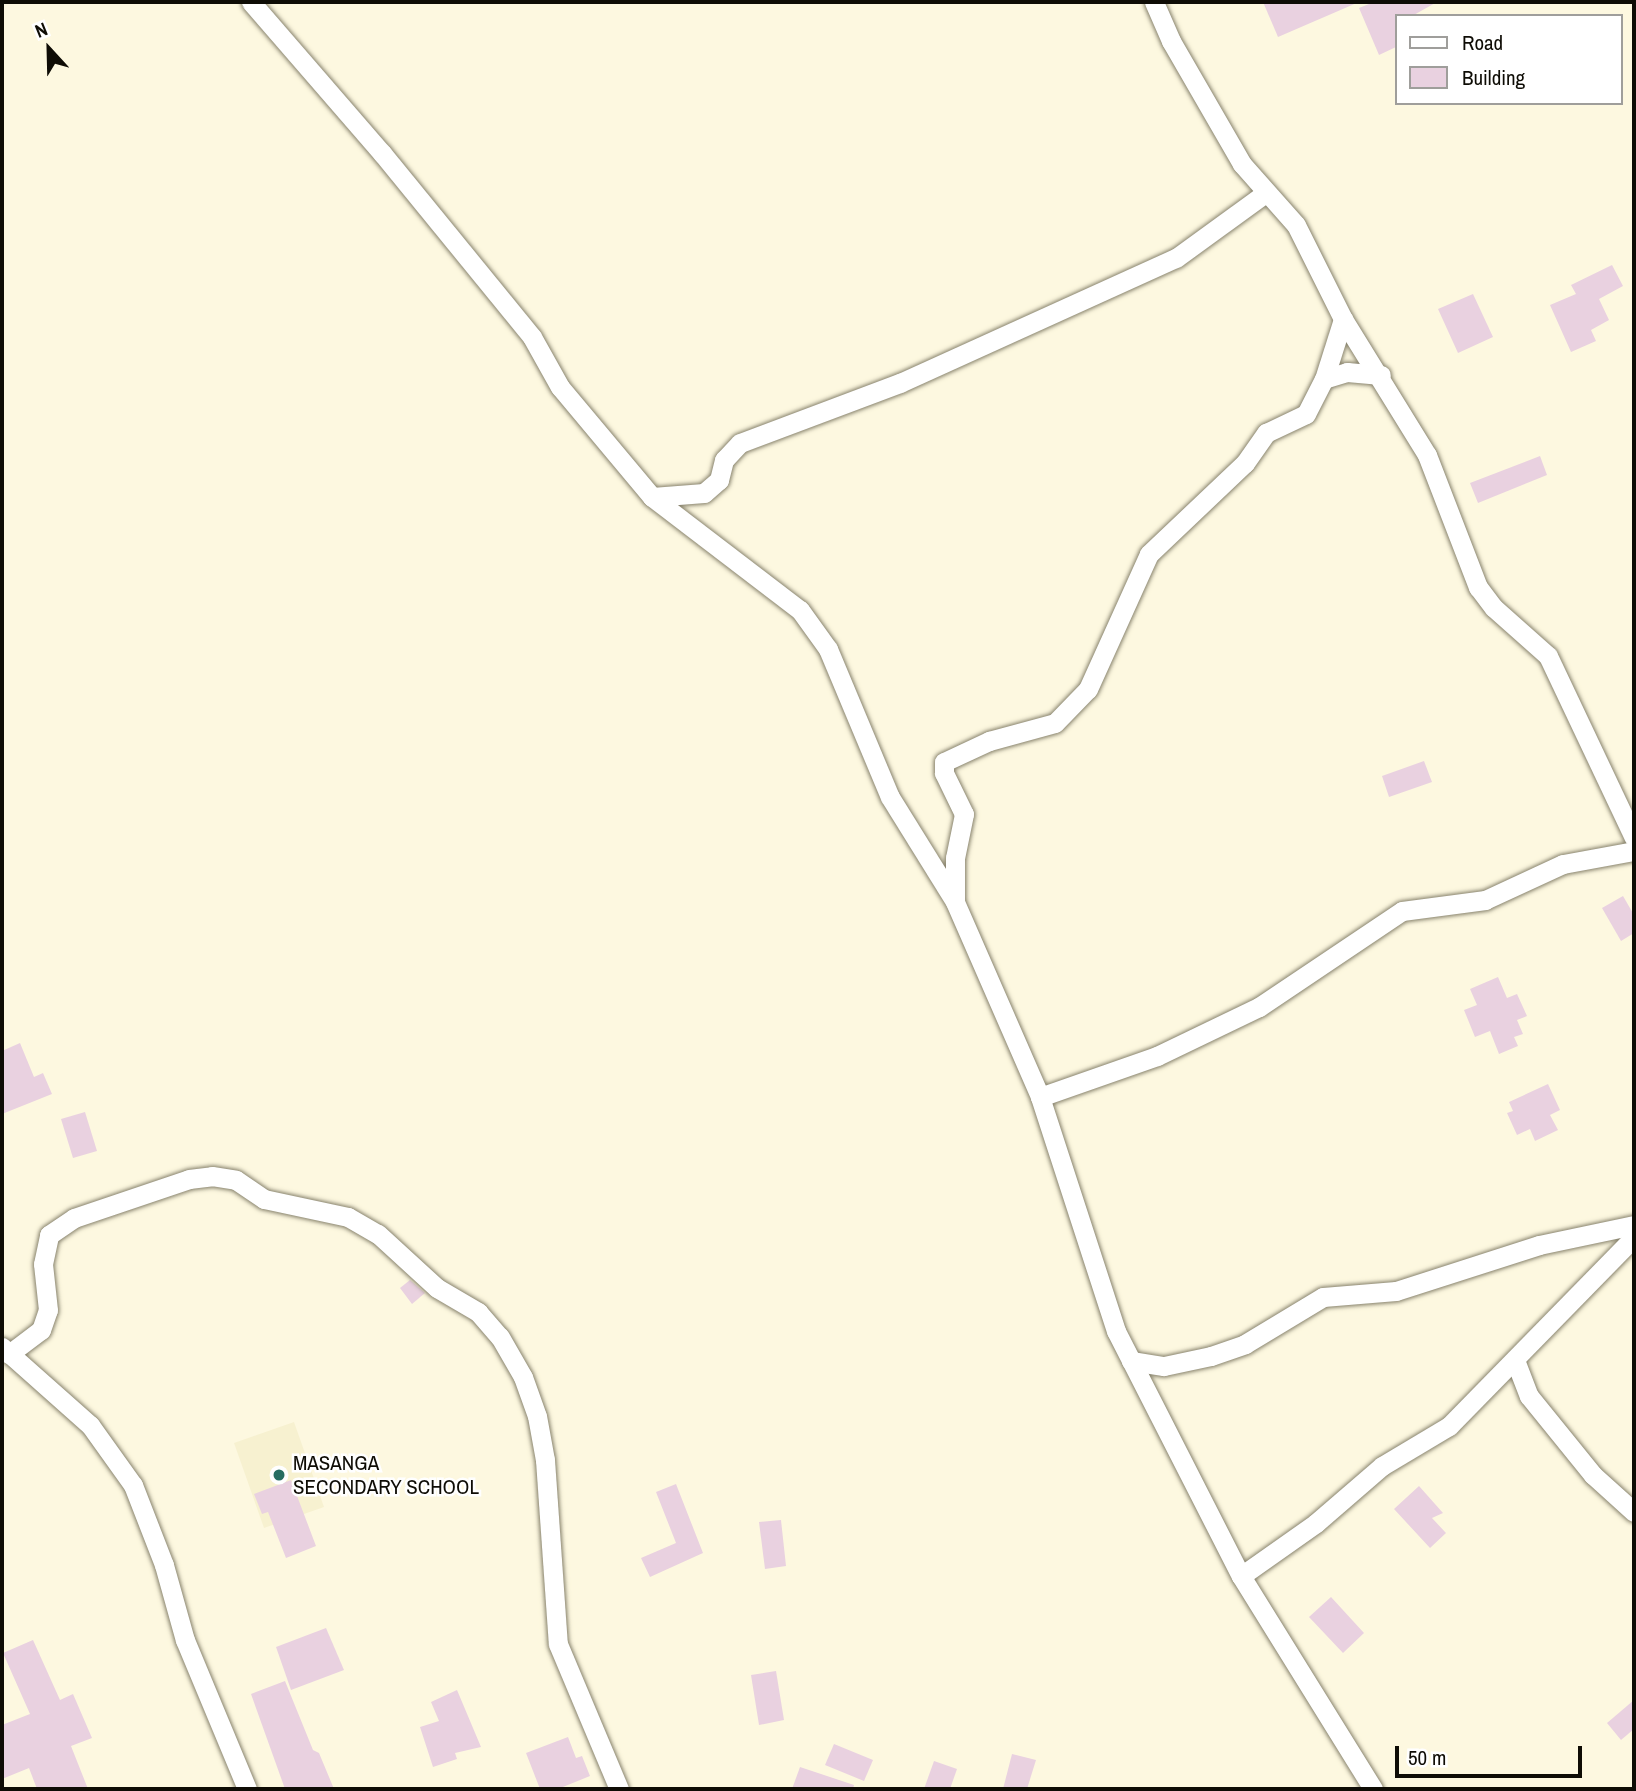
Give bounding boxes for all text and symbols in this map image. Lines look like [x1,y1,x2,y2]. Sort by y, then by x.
north arrow [14,14,84,84]
legend [1394,14,1622,105]
text: N [31,15,51,44]
text: Road [1462,28,1503,57]
text: Building [1462,63,1525,92]
place label: MASANGA SECONDARY SCHOOL [293,1450,479,1500]
marker: MASANGA SECONDARY SCHOOL [271,1467,287,1483]
scale bar [1398,1732,1585,1776]
text: 50 m [1408,1743,1446,1772]

